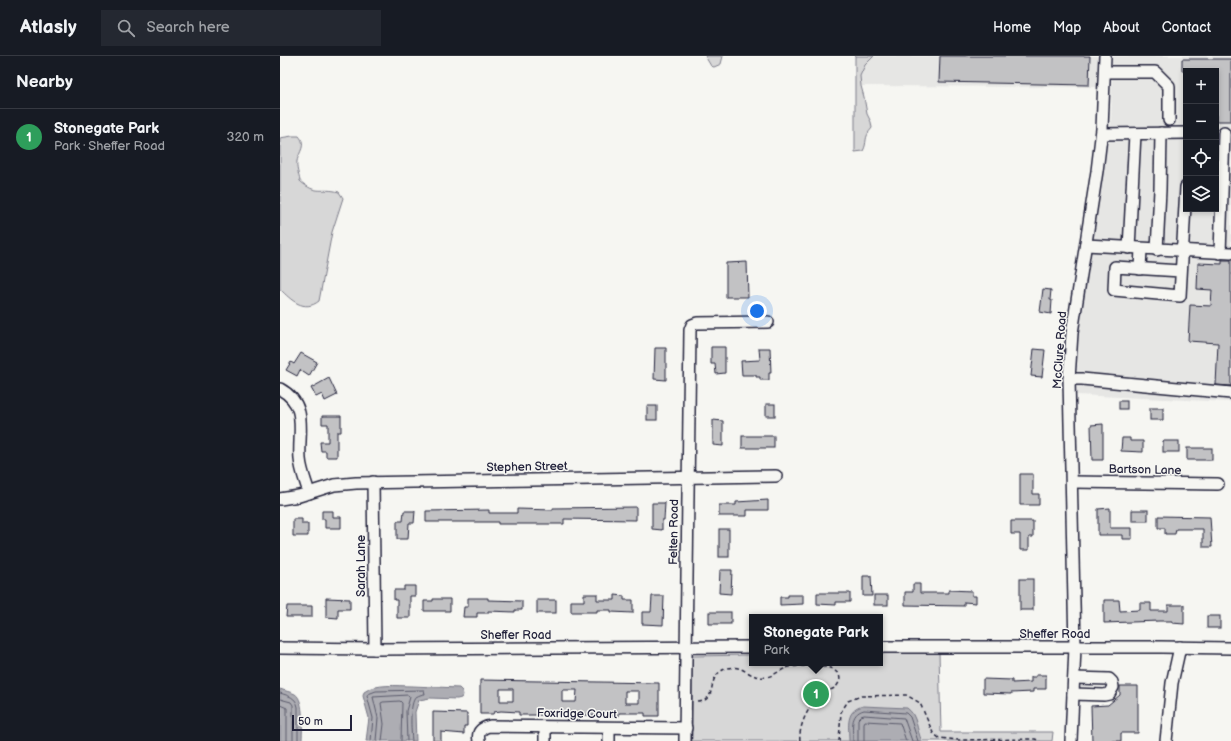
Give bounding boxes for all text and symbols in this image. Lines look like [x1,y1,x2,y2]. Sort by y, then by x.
search box [101,10,381,46]
text: Atlasly [20,16,77,39]
icon: search [115,17,137,39]
text: Search here [147,18,230,37]
text: Home [993,19,1031,36]
text: Map [1053,19,1081,36]
text: About [1103,19,1140,36]
text: Contact [1162,19,1211,36]
map controls [1183,68,1219,212]
button: + [1183,68,1219,104]
text: Nearby [16,72,73,92]
button: − [1183,104,1219,140]
text: Stonegate Park [54,119,159,138]
text: 1 [26,129,32,145]
text: 320 m [226,129,264,145]
text: Park · Sheffer Road [54,138,165,154]
button: locate [1183,140,1219,176]
button: layers [1183,176,1219,212]
your location [747,301,767,321]
street label: McClure Road [1050,310,1070,389]
street label: Stephen Street [486,459,568,475]
street label: Bartson Lane [1108,462,1182,478]
street label: Felten Road [666,499,682,565]
street label: Sarah Lane [354,535,369,597]
popup [749,614,883,666]
text: Stonegate Park [763,623,869,642]
street label: Sheffer Road [1020,627,1091,642]
street label: Sheffer Road [481,628,552,643]
text: Park [763,642,789,658]
pin: 1 [803,679,829,709]
street label: Foxridge Court [537,706,618,722]
scale bar [292,713,352,732]
text: 50 m [298,715,323,728]

